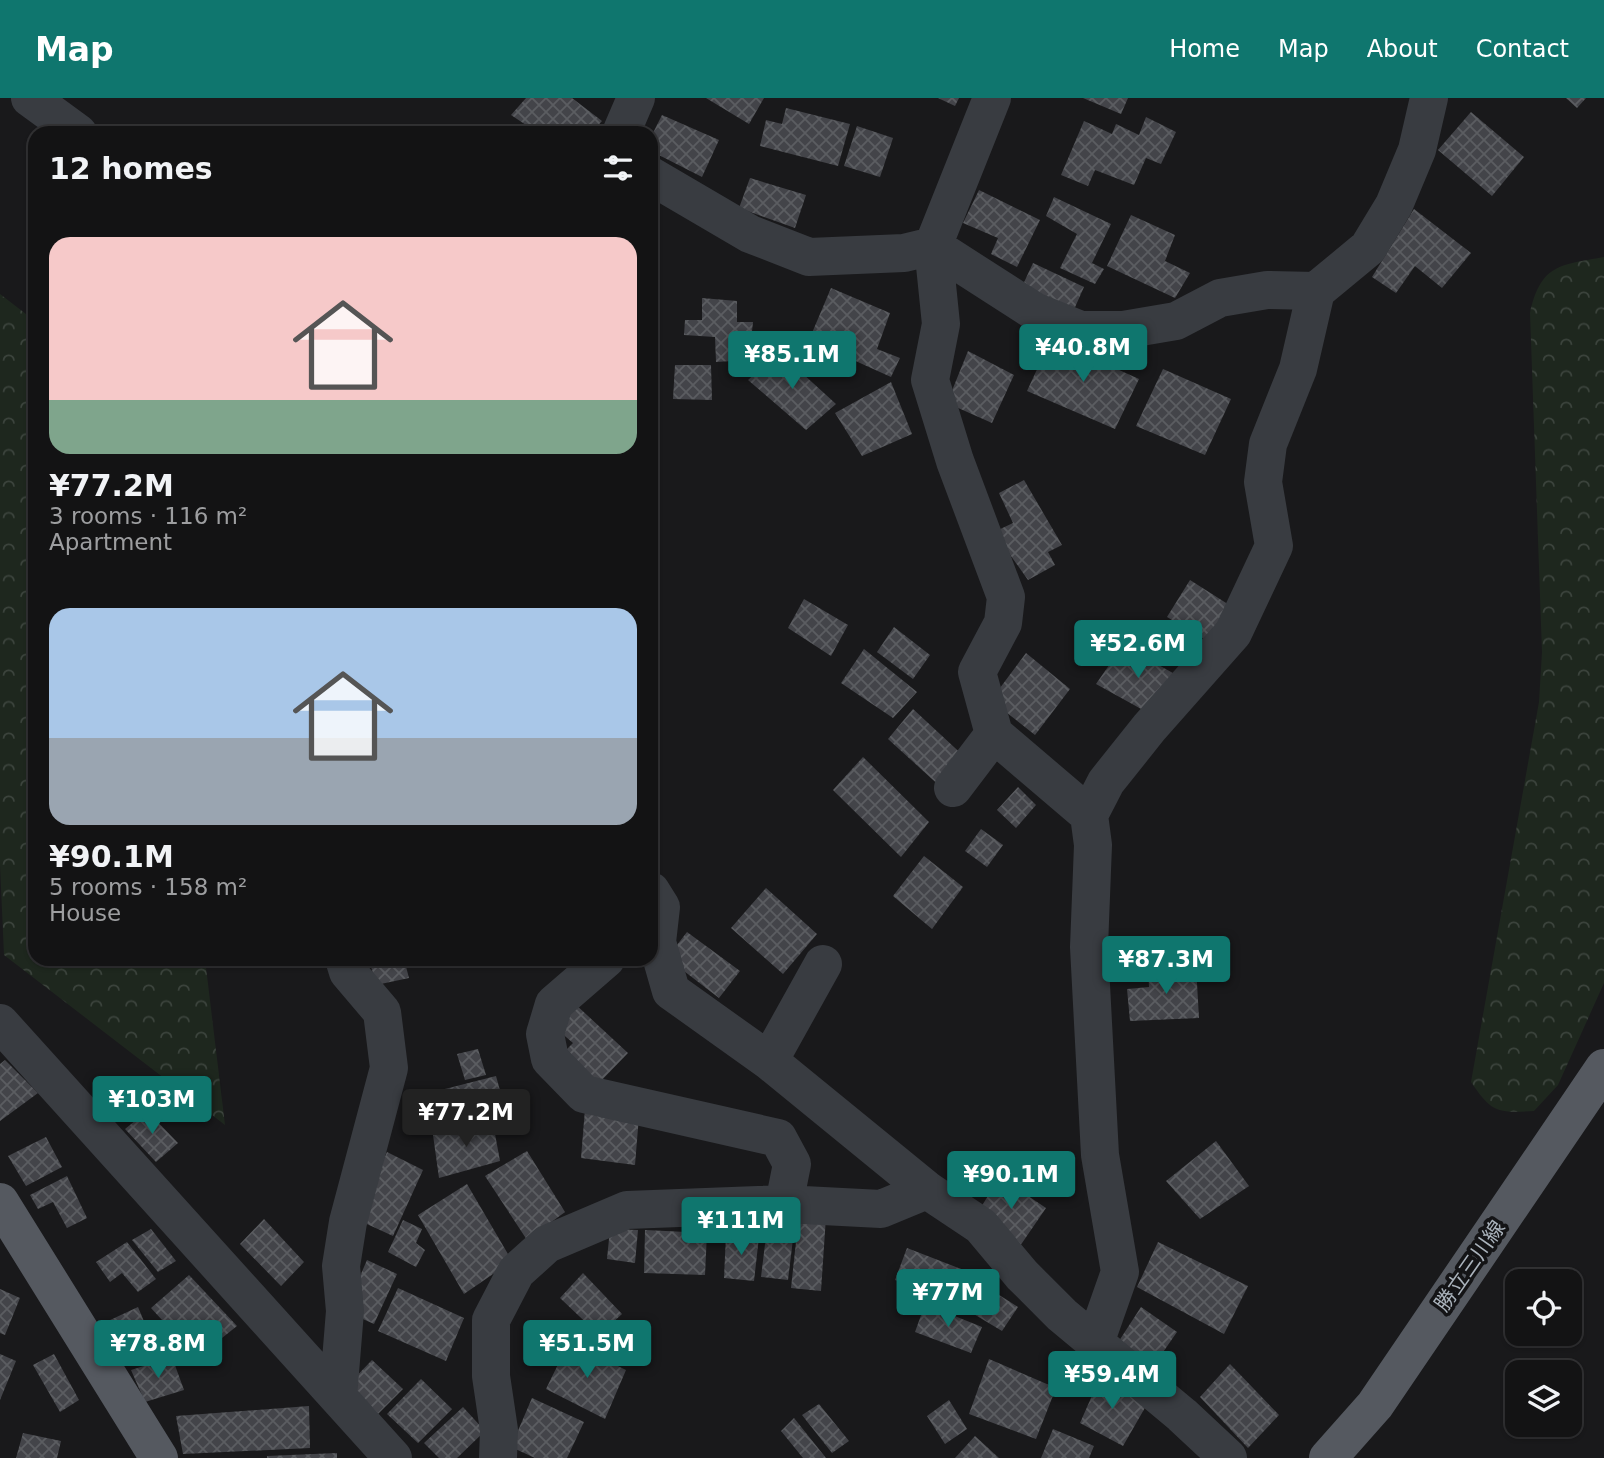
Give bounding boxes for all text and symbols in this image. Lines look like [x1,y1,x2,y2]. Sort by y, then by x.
text: Map [35,30,114,69]
text: Home [1169,35,1240,63]
text: Map [1278,35,1329,63]
text: About [1367,35,1438,63]
text: Contact [1476,35,1569,63]
icon: filters [599,149,637,187]
text: 12 homes [49,151,213,186]
icon: home [280,282,406,408]
pin: ¥40.8M [1026,324,1140,384]
pin: ¥85.1M [735,331,849,391]
text: ¥40.8M [1035,334,1131,360]
text: ¥85.1M [744,341,840,367]
text: ¥77.2M [49,468,174,503]
text: 3 rooms · 116 m² [49,503,247,529]
text: Apartment [49,529,172,555]
pin: ¥52.6M [1081,620,1195,680]
text: ¥52.6M [1090,630,1186,656]
icon: home [280,653,406,779]
text: ¥90.1M [49,839,174,874]
text: 5 rooms · 158 m² [49,874,247,900]
text: House [49,900,121,926]
pin: ¥87.3M [1109,936,1223,996]
text: ¥87.3M [1118,946,1214,972]
pin: ¥103M [103,1076,201,1136]
text: ¥103M [109,1086,195,1112]
pin: ¥77.2M [409,1090,523,1149]
text: ¥77.2M [418,1099,514,1125]
pin: ¥90.1M [954,1152,1068,1211]
text: ¥90.1M [963,1161,1059,1187]
pin: ¥111M [692,1198,790,1257]
text: ¥111M [698,1207,784,1233]
street label: 勝立三川線 [1430,1216,1510,1316]
map controls [1505,1269,1582,1437]
button: locate [1505,1269,1582,1346]
pin: ¥77M [907,1270,989,1329]
text: ¥77M [913,1279,983,1305]
pin: ¥78.8M [101,1320,215,1380]
pin: ¥51.5M [530,1320,644,1380]
text: ¥78.8M [110,1330,206,1356]
text: ¥51.5M [539,1330,635,1356]
pin: ¥59.4M [1055,1352,1169,1411]
button: layers [1505,1360,1582,1437]
text: ¥59.4M [1064,1361,1160,1387]

